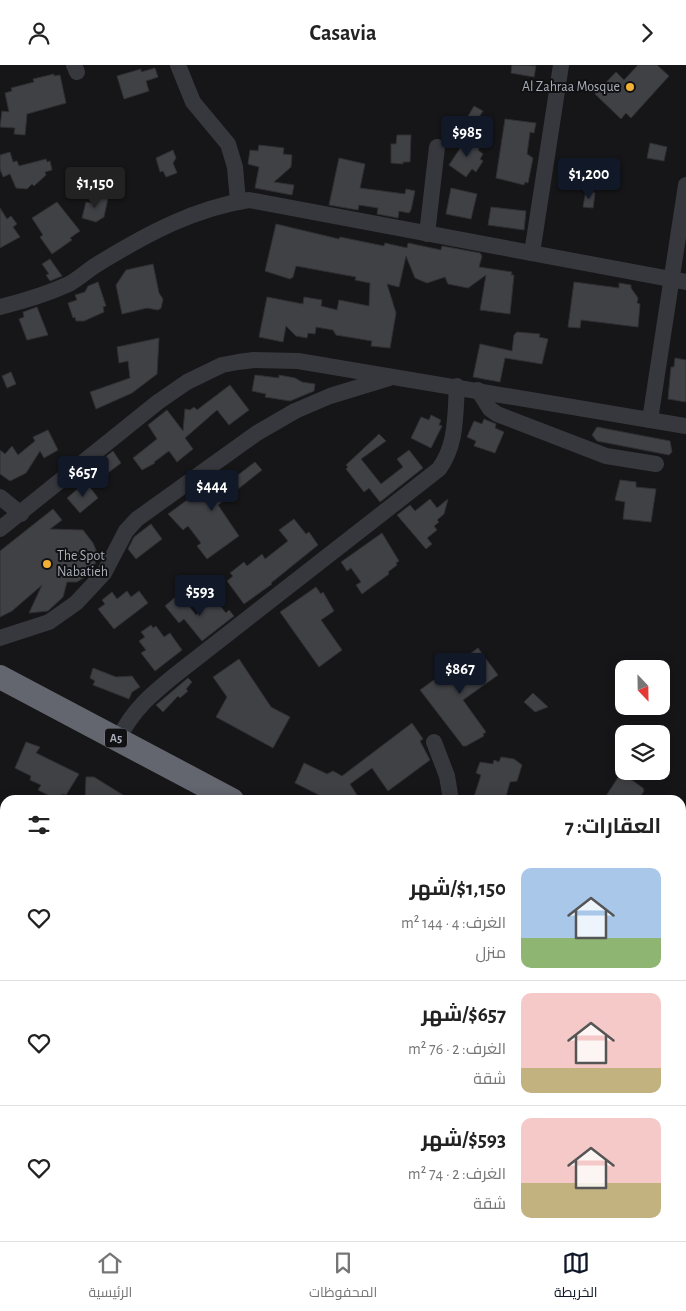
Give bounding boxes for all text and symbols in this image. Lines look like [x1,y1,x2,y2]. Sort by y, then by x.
icon: person [25,19,53,47]
icon: forward [633,19,661,47]
text: Casavia [310,22,376,44]
place label: Al Zahraa Mosque [522,80,620,94]
marker: Al Zahraa Mosque [624,81,636,93]
pin: $985 [437,116,497,158]
text: $985 [452,124,482,140]
pin: $1,200 [548,157,630,200]
text: $1,200 [569,166,609,182]
pin: $1,150 [54,167,136,209]
text: $1,150 [76,175,114,191]
pin: $657 [53,455,113,498]
text: $657 [69,464,97,480]
pin: $444 [182,469,242,512]
text: $444 [196,478,228,494]
place label: The Spot Nabatieh [57,549,108,579]
marker: The Spot Nabatieh [41,558,53,570]
pin: $593 [170,575,230,617]
text: $593 [186,583,214,599]
pin: $867 [430,653,490,695]
north arrow [615,660,670,715]
map controls [615,660,670,780]
text: $867 [445,661,475,677]
button: layers [615,725,670,780]
road number: A5 [105,729,127,747]
icon: filters [25,811,53,839]
text: العقارات: 7 [565,816,661,837]
text: $1,150/شهر [410,878,506,899]
icon: home [561,888,621,948]
icon: heart [25,904,53,932]
text: الغرف: 4 · 144 m² [401,915,506,931]
text: منزل [476,945,506,961]
text: $657/شهر [421,1004,506,1025]
icon: home [561,1013,621,1073]
icon: heart [25,1029,53,1057]
text: الغرف: 2 · 76 m² [408,1041,506,1057]
text: شقة [473,1071,506,1087]
text: $593/شهر [421,1129,506,1150]
icon: home [561,1138,621,1198]
icon: heart [25,1154,53,1182]
text: الغرف: 2 · 74 m² [408,1166,506,1182]
text: شقة [473,1196,506,1212]
tab: الرئيسية [88,1249,132,1305]
tab: المحفوظات [309,1249,377,1305]
tab: الخريطة [554,1249,598,1305]

